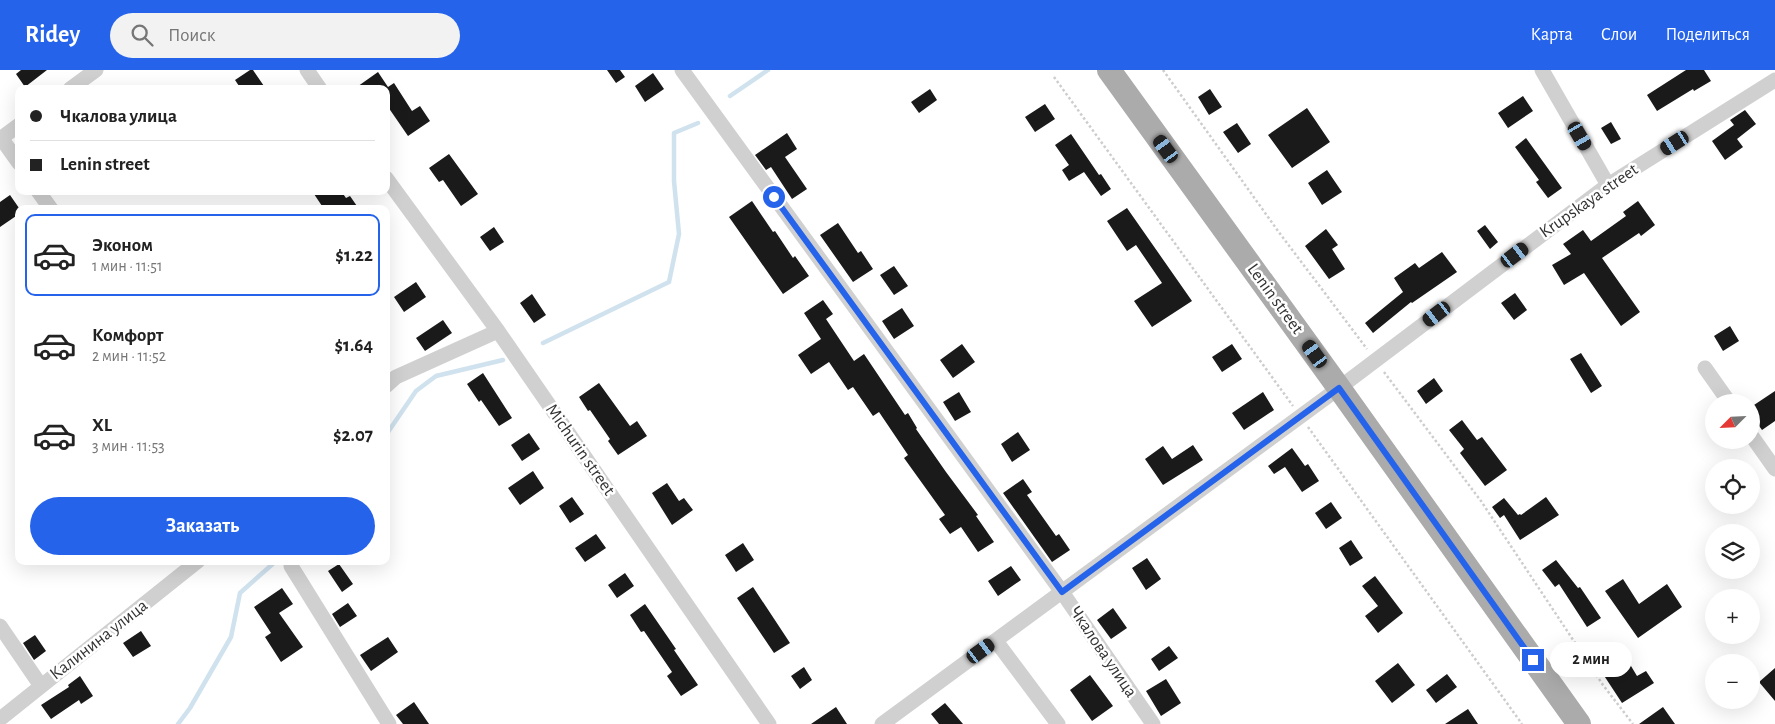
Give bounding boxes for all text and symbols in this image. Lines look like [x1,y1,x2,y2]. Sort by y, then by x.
search box [110,13,460,58]
icon: search [128,21,156,49]
text: Ridey [25,23,80,47]
text: Поиск [168,26,216,45]
text: Карта [1531,26,1573,44]
text: Слои [1601,26,1637,44]
text: Поделиться [1665,26,1750,44]
text: Чкалова улица [60,107,177,126]
car [1566,119,1593,153]
car [1658,129,1691,157]
car [1151,132,1180,166]
text: Lenin street [60,155,150,174]
street label: Krupskaya street [1536,160,1642,242]
route start [763,186,785,208]
icon: car [32,233,77,278]
text: Эконом [92,236,153,255]
car [1498,240,1531,270]
text: $1.22 [335,246,373,265]
text: 1 мин · 11:51 [92,258,163,274]
street label: Lenin street [1244,261,1307,338]
car [1420,299,1453,329]
icon: car [32,323,77,368]
text: Комфорт [92,326,163,345]
text: $1.64 [335,336,373,355]
car [1300,337,1329,371]
text: 2 мин · 11:52 [92,348,166,364]
north arrow [1705,394,1760,449]
map controls [1705,394,1760,709]
street label: Michurin street [542,401,618,499]
icon: car [32,413,77,458]
text: XL [92,416,112,435]
text: $2.07 [333,426,373,445]
text: 3 мин · 11:53 [92,438,165,454]
button: locate [1705,459,1760,514]
button: Заказать [30,497,375,555]
button: layers [1705,524,1760,579]
button: + [1705,589,1760,644]
street label: Калинина улица [47,596,151,684]
street label: Чкалова улица [1066,603,1140,701]
car [964,636,997,666]
callout: 2 мин [1550,642,1633,678]
route end [1522,649,1544,671]
text: 2 мин [1572,651,1610,667]
button: − [1705,654,1760,709]

